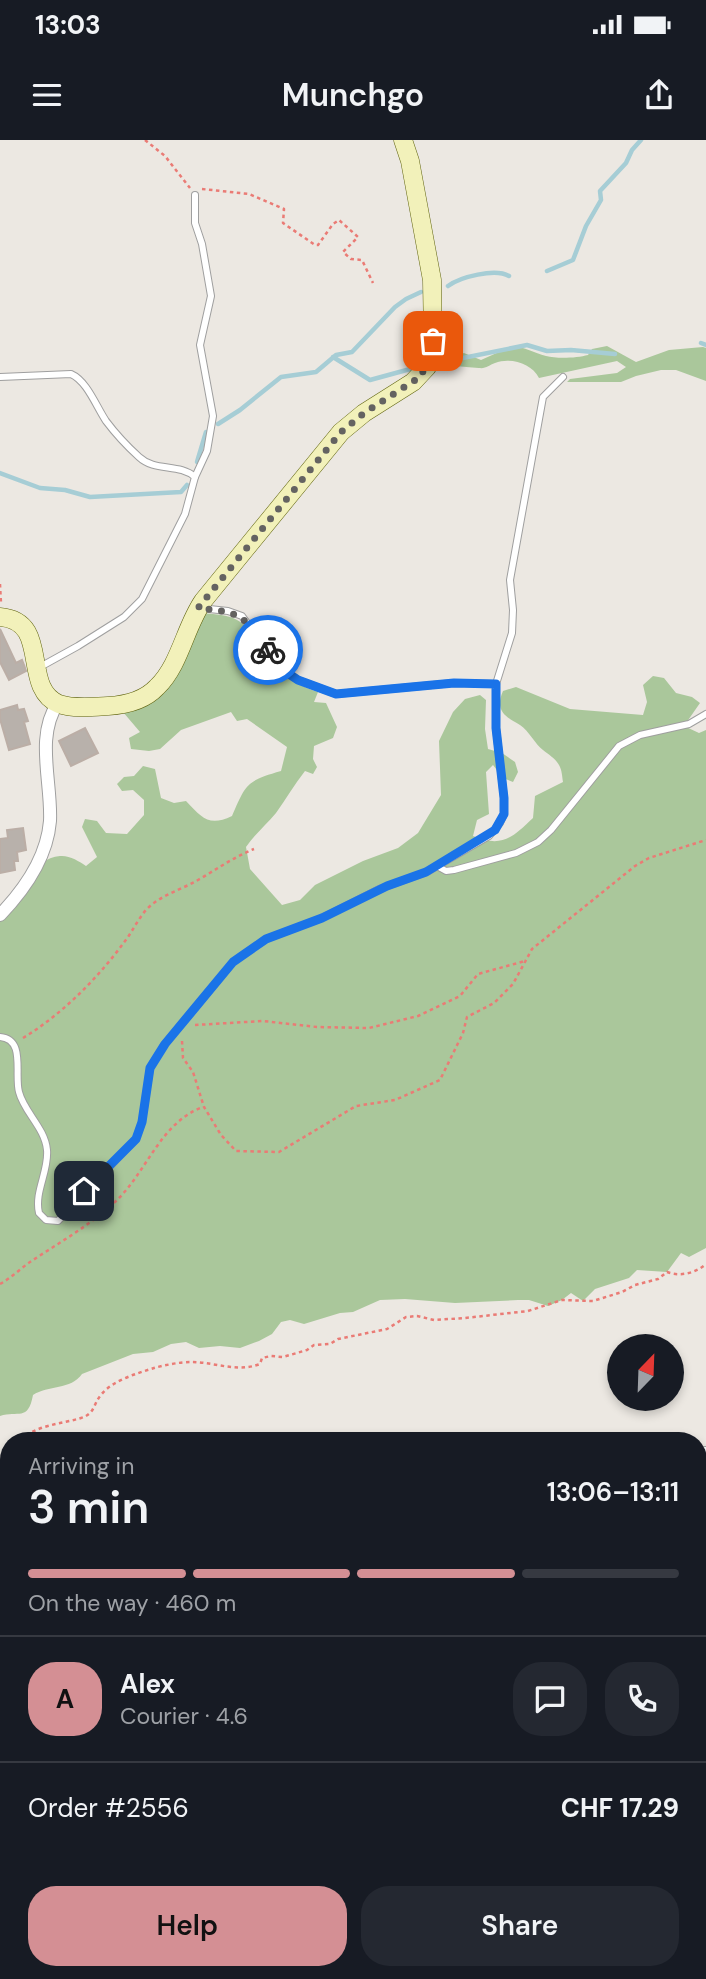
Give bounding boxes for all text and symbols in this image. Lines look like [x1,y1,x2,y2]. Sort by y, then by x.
text: 13:03 [35,8,101,42]
text: Munchgo [282,74,424,116]
icon: menu [28,76,66,114]
icon: share [640,76,678,114]
pin [403,311,463,371]
icon: bag [414,322,452,360]
courier [233,615,303,685]
icon: bike [249,631,287,669]
pin [54,1161,114,1221]
icon: home [65,1172,103,1210]
north arrow [607,1334,684,1410]
map controls [607,1334,684,1411]
text: Arriving in [28,1451,134,1481]
text: 13:06–13:11 [547,1475,679,1509]
text: 3 min [28,1477,149,1537]
text: On the way · 460 m [28,1588,236,1618]
button: chat [513,1662,587,1736]
button: phone [605,1662,679,1736]
text: Alex [120,1667,175,1701]
text: A [56,1682,74,1716]
text: Courier · 4.6 [120,1701,248,1731]
text: Order #2556 [28,1791,189,1825]
text: CHF 17.29 [561,1791,679,1825]
button: Help [28,1886,347,1966]
button: Share [361,1886,679,1966]

